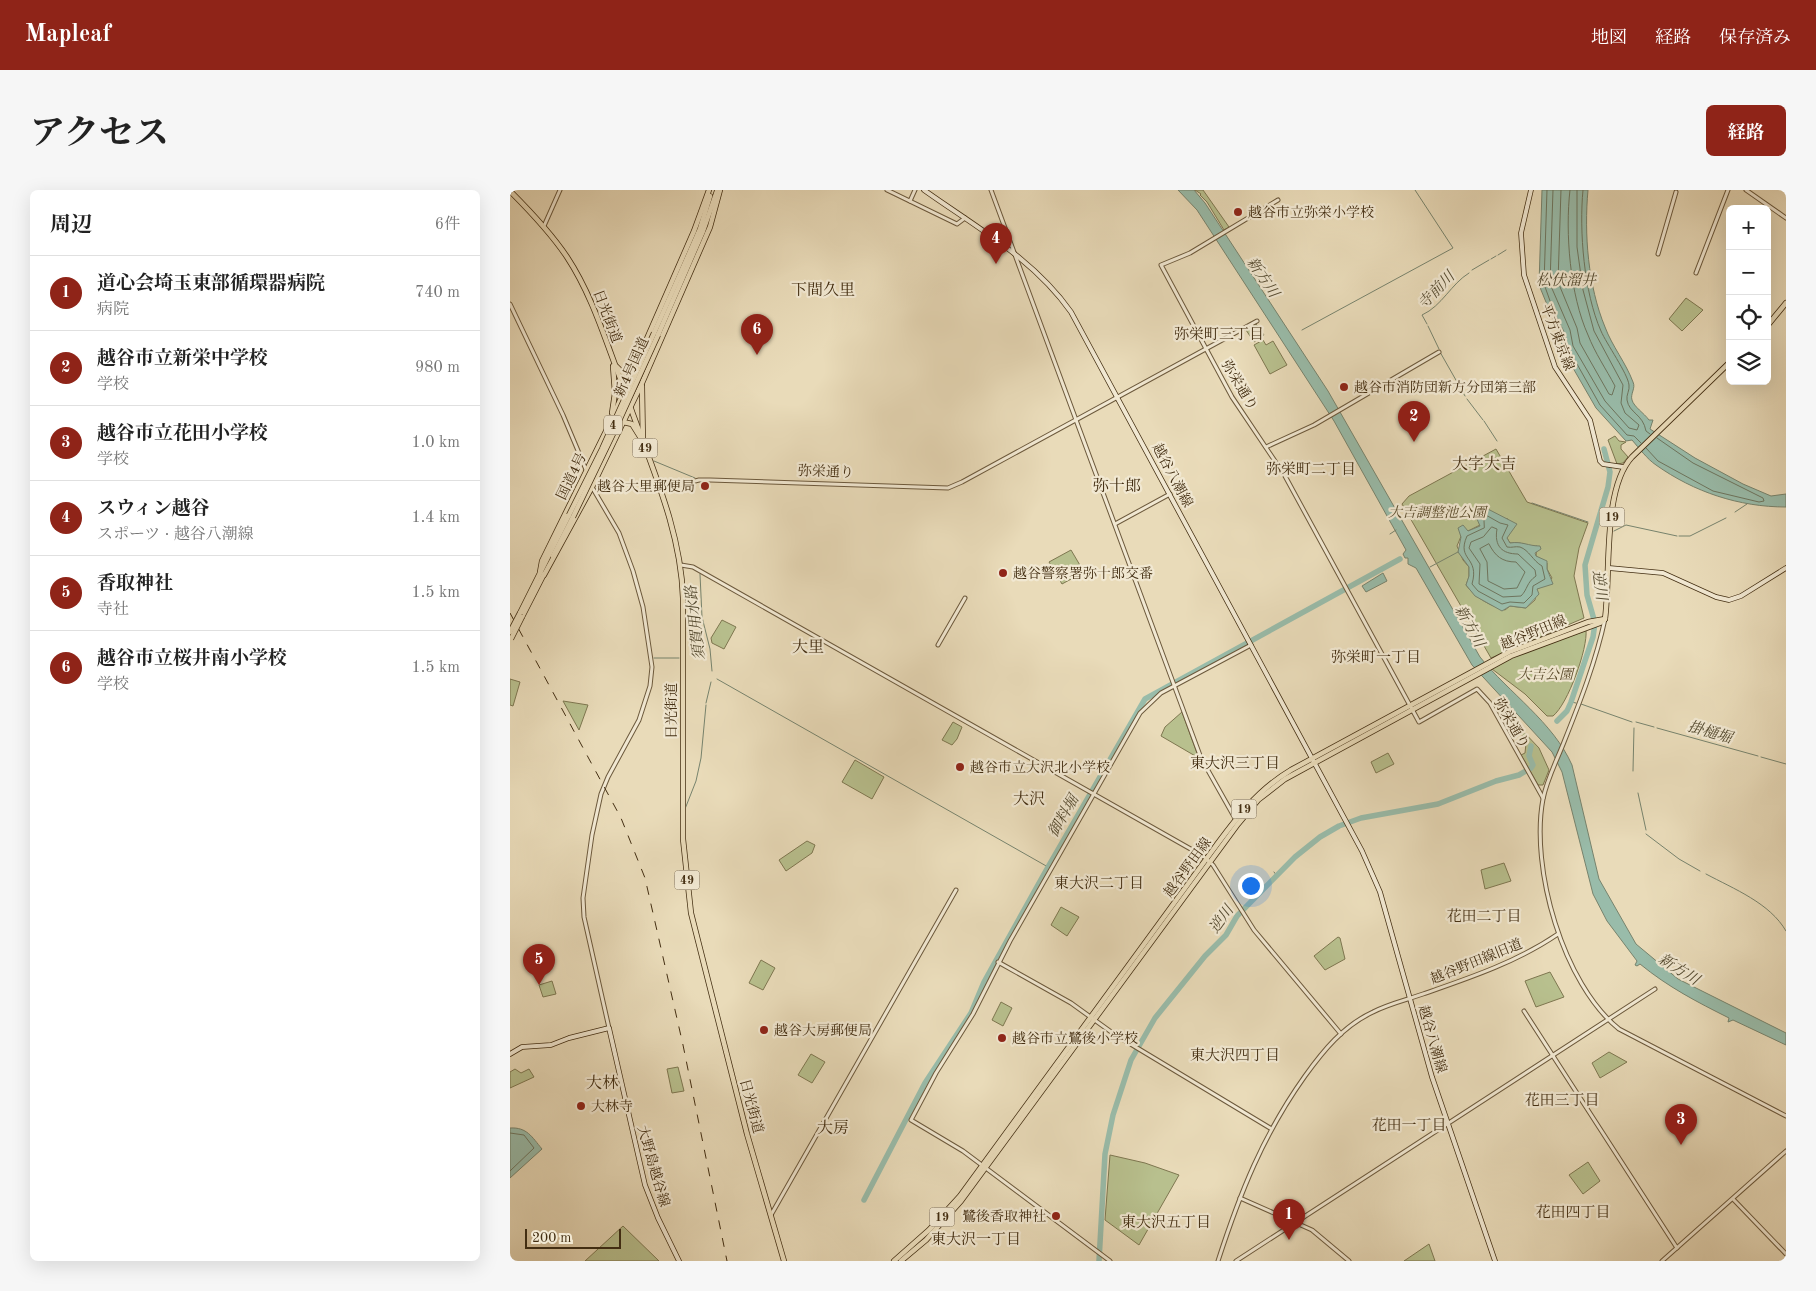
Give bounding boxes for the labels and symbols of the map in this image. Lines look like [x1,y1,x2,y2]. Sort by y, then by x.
place label: 越谷市立弥栄小学校 [1248,205,1374,220]
marker: 越谷市立弥栄小学校 [1232,206,1244,218]
pin: 4 [980,223,1012,264]
water label: 新方川 [1243,254,1283,302]
water label: 寺前川 [1415,267,1459,312]
water label: 松伏溜井 [1536,272,1598,289]
district label: 下間久里 [791,281,855,299]
street label: 日光街道 [590,287,625,345]
street label: 平方東京線 [1538,302,1577,373]
pin: 6 [741,314,773,355]
district label: 弥栄町三丁目 [1174,326,1264,343]
street label: 新4号国道 [612,335,651,400]
street label: 弥栄通り [1219,357,1260,413]
place label: 越谷市消防団新方分団第三部 [1354,380,1536,395]
marker: 越谷市消防団新方分団第三部 [1338,381,1350,393]
pin: 2 [1398,401,1430,442]
road number: 4 [604,416,622,434]
road number: 49 [632,438,658,458]
street label: 越谷八潮線 [1150,441,1196,510]
street label: 国道4号 [554,450,589,502]
district label: 大字大吉 [1452,455,1516,473]
district label: 弥栄町二丁目 [1266,461,1356,478]
street label: 弥栄通り [798,463,854,480]
district label: 弥十郎 [1093,477,1141,495]
place label: 越谷大里郵便局 [597,479,695,494]
marker: 越谷大里郵便局 [699,480,711,492]
park label: 大吉調整池公園 [1388,505,1488,520]
road number: 19 [1600,508,1624,527]
place label: 越谷警察署弥十郎交番 [1013,566,1153,581]
marker: 越谷警察署弥十郎交番 [997,567,1009,579]
water label: 逆川 [1589,569,1610,603]
water label: 須賀用水路 [682,584,709,661]
water label: 新方川 [1451,602,1489,652]
street label: 越谷野田線 [1498,612,1568,653]
district label: 大里 [792,638,824,656]
district label: 弥栄町一丁目 [1331,649,1421,666]
park label: 大吉公園 [1517,667,1575,682]
street label: 日光街道 [664,683,679,739]
street label: 弥栄通り [1491,695,1532,751]
water label: 掛樋堀 [1686,718,1737,748]
district label: 東大沢三丁目 [1190,755,1280,772]
place label: 越谷市立大沢北小学校 [970,760,1110,775]
marker: 越谷市立大沢北小学校 [954,761,966,773]
district label: 大沢 [1013,790,1045,808]
water label: 御料堀 [1045,790,1084,840]
road number: 19 [1232,800,1256,818]
street label: 越谷野田線 [1161,835,1214,900]
road number: 49 [674,870,700,890]
your location [1238,873,1264,899]
district label: 東大沢二丁目 [1054,875,1144,892]
water label: 逆川 [1206,901,1238,936]
district label: 花田二丁目 [1446,908,1522,925]
street label: 越谷野田線旧道 [1428,936,1524,987]
pin: 5 [523,944,555,985]
water label: 新方川 [1655,950,1704,990]
street label: 越谷八潮線 [1416,1003,1449,1075]
place label: 越谷大房郵便局 [774,1023,872,1038]
marker: 越谷大房郵便局 [758,1024,770,1036]
place label: 越谷市立鷺後小学校 [1012,1031,1138,1046]
marker: 越谷市立鷺後小学校 [996,1032,1008,1044]
district label: 東大沢四丁目 [1190,1047,1280,1064]
district label: 大林 [586,1074,619,1092]
street label: 日光街道 [737,1077,766,1135]
district label: 花田三丁目 [1524,1092,1600,1109]
place label: 大林寺 [591,1099,633,1114]
marker: 大林寺 [575,1100,587,1112]
pin: 3 [1665,1104,1697,1145]
district label: 花田一丁目 [1371,1117,1447,1134]
district label: 大房 [817,1119,849,1137]
street label: 大野島越谷線 [635,1124,672,1209]
pin: 1 [1273,1199,1305,1240]
district label: 花田四丁目 [1535,1204,1611,1221]
road number: 19 [930,1208,954,1226]
place label: 鷺後香取神社 [962,1209,1046,1224]
marker: 鷺後香取神社 [1050,1210,1062,1222]
district label: 東大沢五丁目 [1121,1214,1211,1231]
scale bar [525,1226,621,1249]
district label: 東大沢一丁目 [931,1231,1021,1248]

